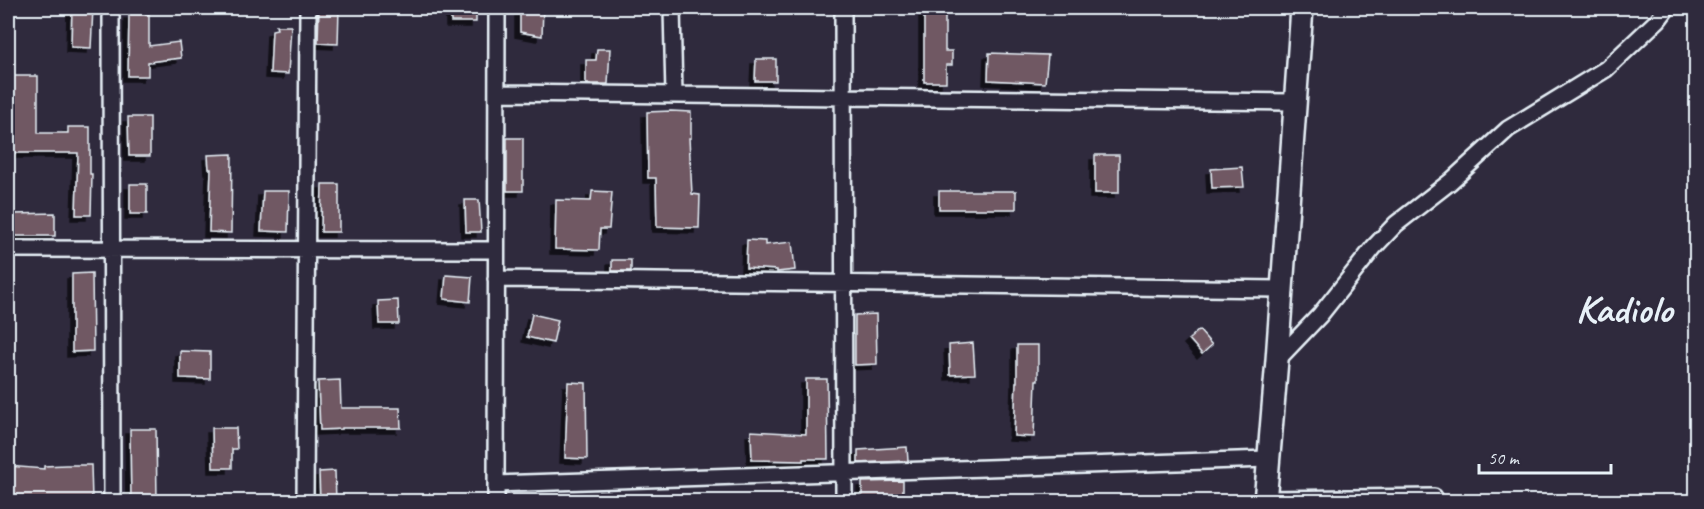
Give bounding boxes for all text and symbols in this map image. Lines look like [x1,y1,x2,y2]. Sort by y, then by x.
district label: Kadiolo [1576,284,1675,334]
scale bar [1479,437,1611,475]
text: 50 m [1488,447,1521,469]

